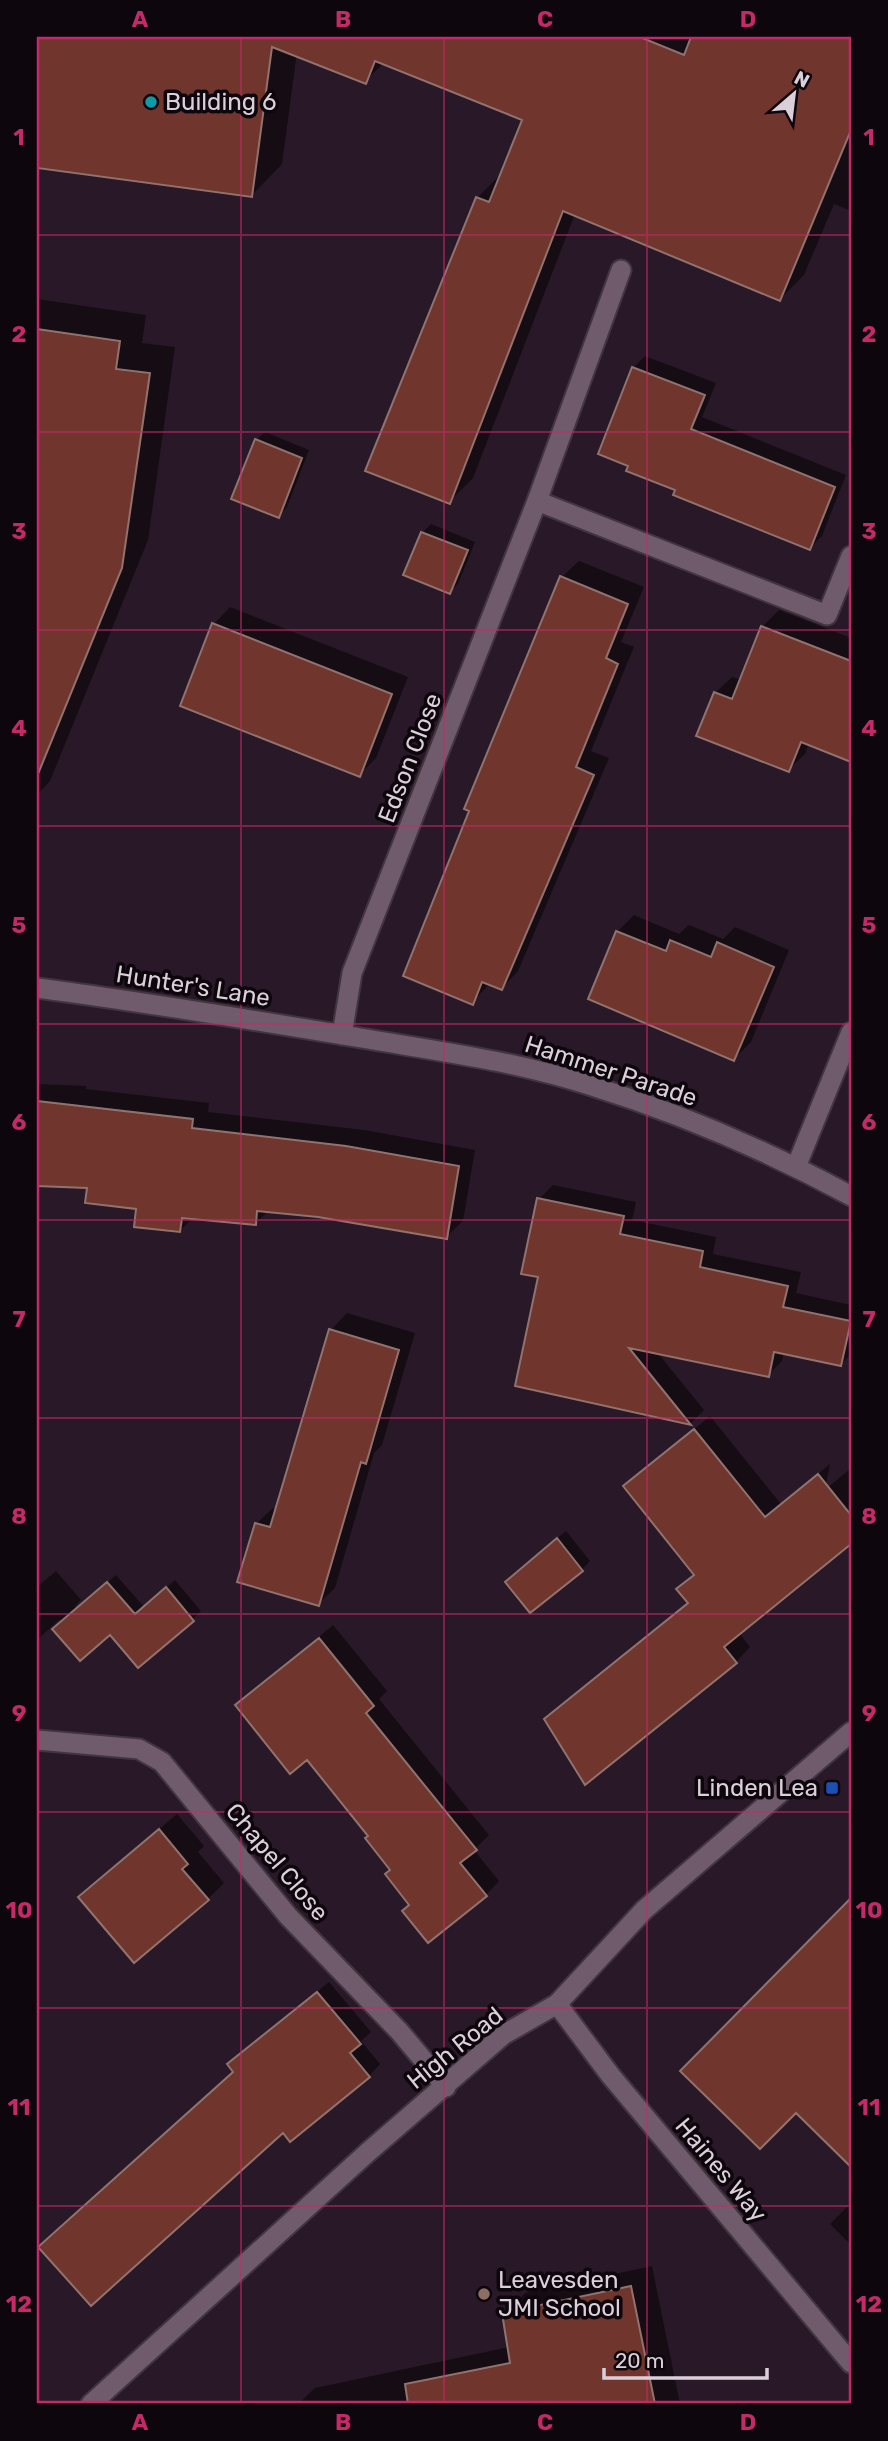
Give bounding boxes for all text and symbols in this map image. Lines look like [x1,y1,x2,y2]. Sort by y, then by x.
text: A [132,5,149,33]
text: B [335,5,351,33]
text: C [537,5,553,33]
text: D [740,5,756,33]
north arrow [758,60,828,130]
text: N [790,66,813,93]
place label: Building 6 [165,88,276,116]
marker: Building 6 [143,94,159,110]
text: 1 [13,123,25,151]
text: 1 [863,123,875,151]
text: 2 [12,320,26,348]
text: 2 [862,320,876,348]
text: 3 [11,517,27,545]
text: 3 [861,517,877,545]
street label: Edson Close [372,689,448,827]
text: 4 [11,714,27,742]
text: 4 [861,714,877,742]
text: 5 [12,911,27,939]
text: 5 [862,911,877,939]
street label: Hunter's Lane [114,960,272,1012]
street label: Hammer Parade [521,1030,701,1112]
text: 6 [12,1108,27,1136]
text: 6 [862,1108,877,1136]
text: 7 [12,1305,26,1333]
text: 7 [862,1305,876,1333]
text: 8 [11,1502,27,1530]
text: 8 [861,1502,877,1530]
text: 9 [12,1699,26,1727]
text: 9 [862,1699,876,1727]
place label: Linden Lea [696,1774,818,1802]
marker: Linden Lea [824,1780,840,1796]
street label: Chapel Close [220,1798,334,1926]
text: 10 [5,1896,33,1924]
text: 10 [855,1896,883,1924]
street label: High Road [402,2001,508,2095]
text: 11 [8,2093,30,2121]
text: 11 [858,2093,880,2121]
street label: Haines Way [670,2112,772,2228]
place label: Leavesden JMI School [498,2266,621,2322]
marker: Leavesden JMI School [476,2286,492,2302]
text: 12 [6,2290,32,2318]
text: 12 [856,2290,882,2318]
scale bar [604,2336,767,2380]
text: 20 m [615,2348,664,2373]
text: A [132,2408,149,2436]
text: B [335,2408,351,2436]
text: C [537,2408,553,2436]
text: D [740,2408,756,2436]

